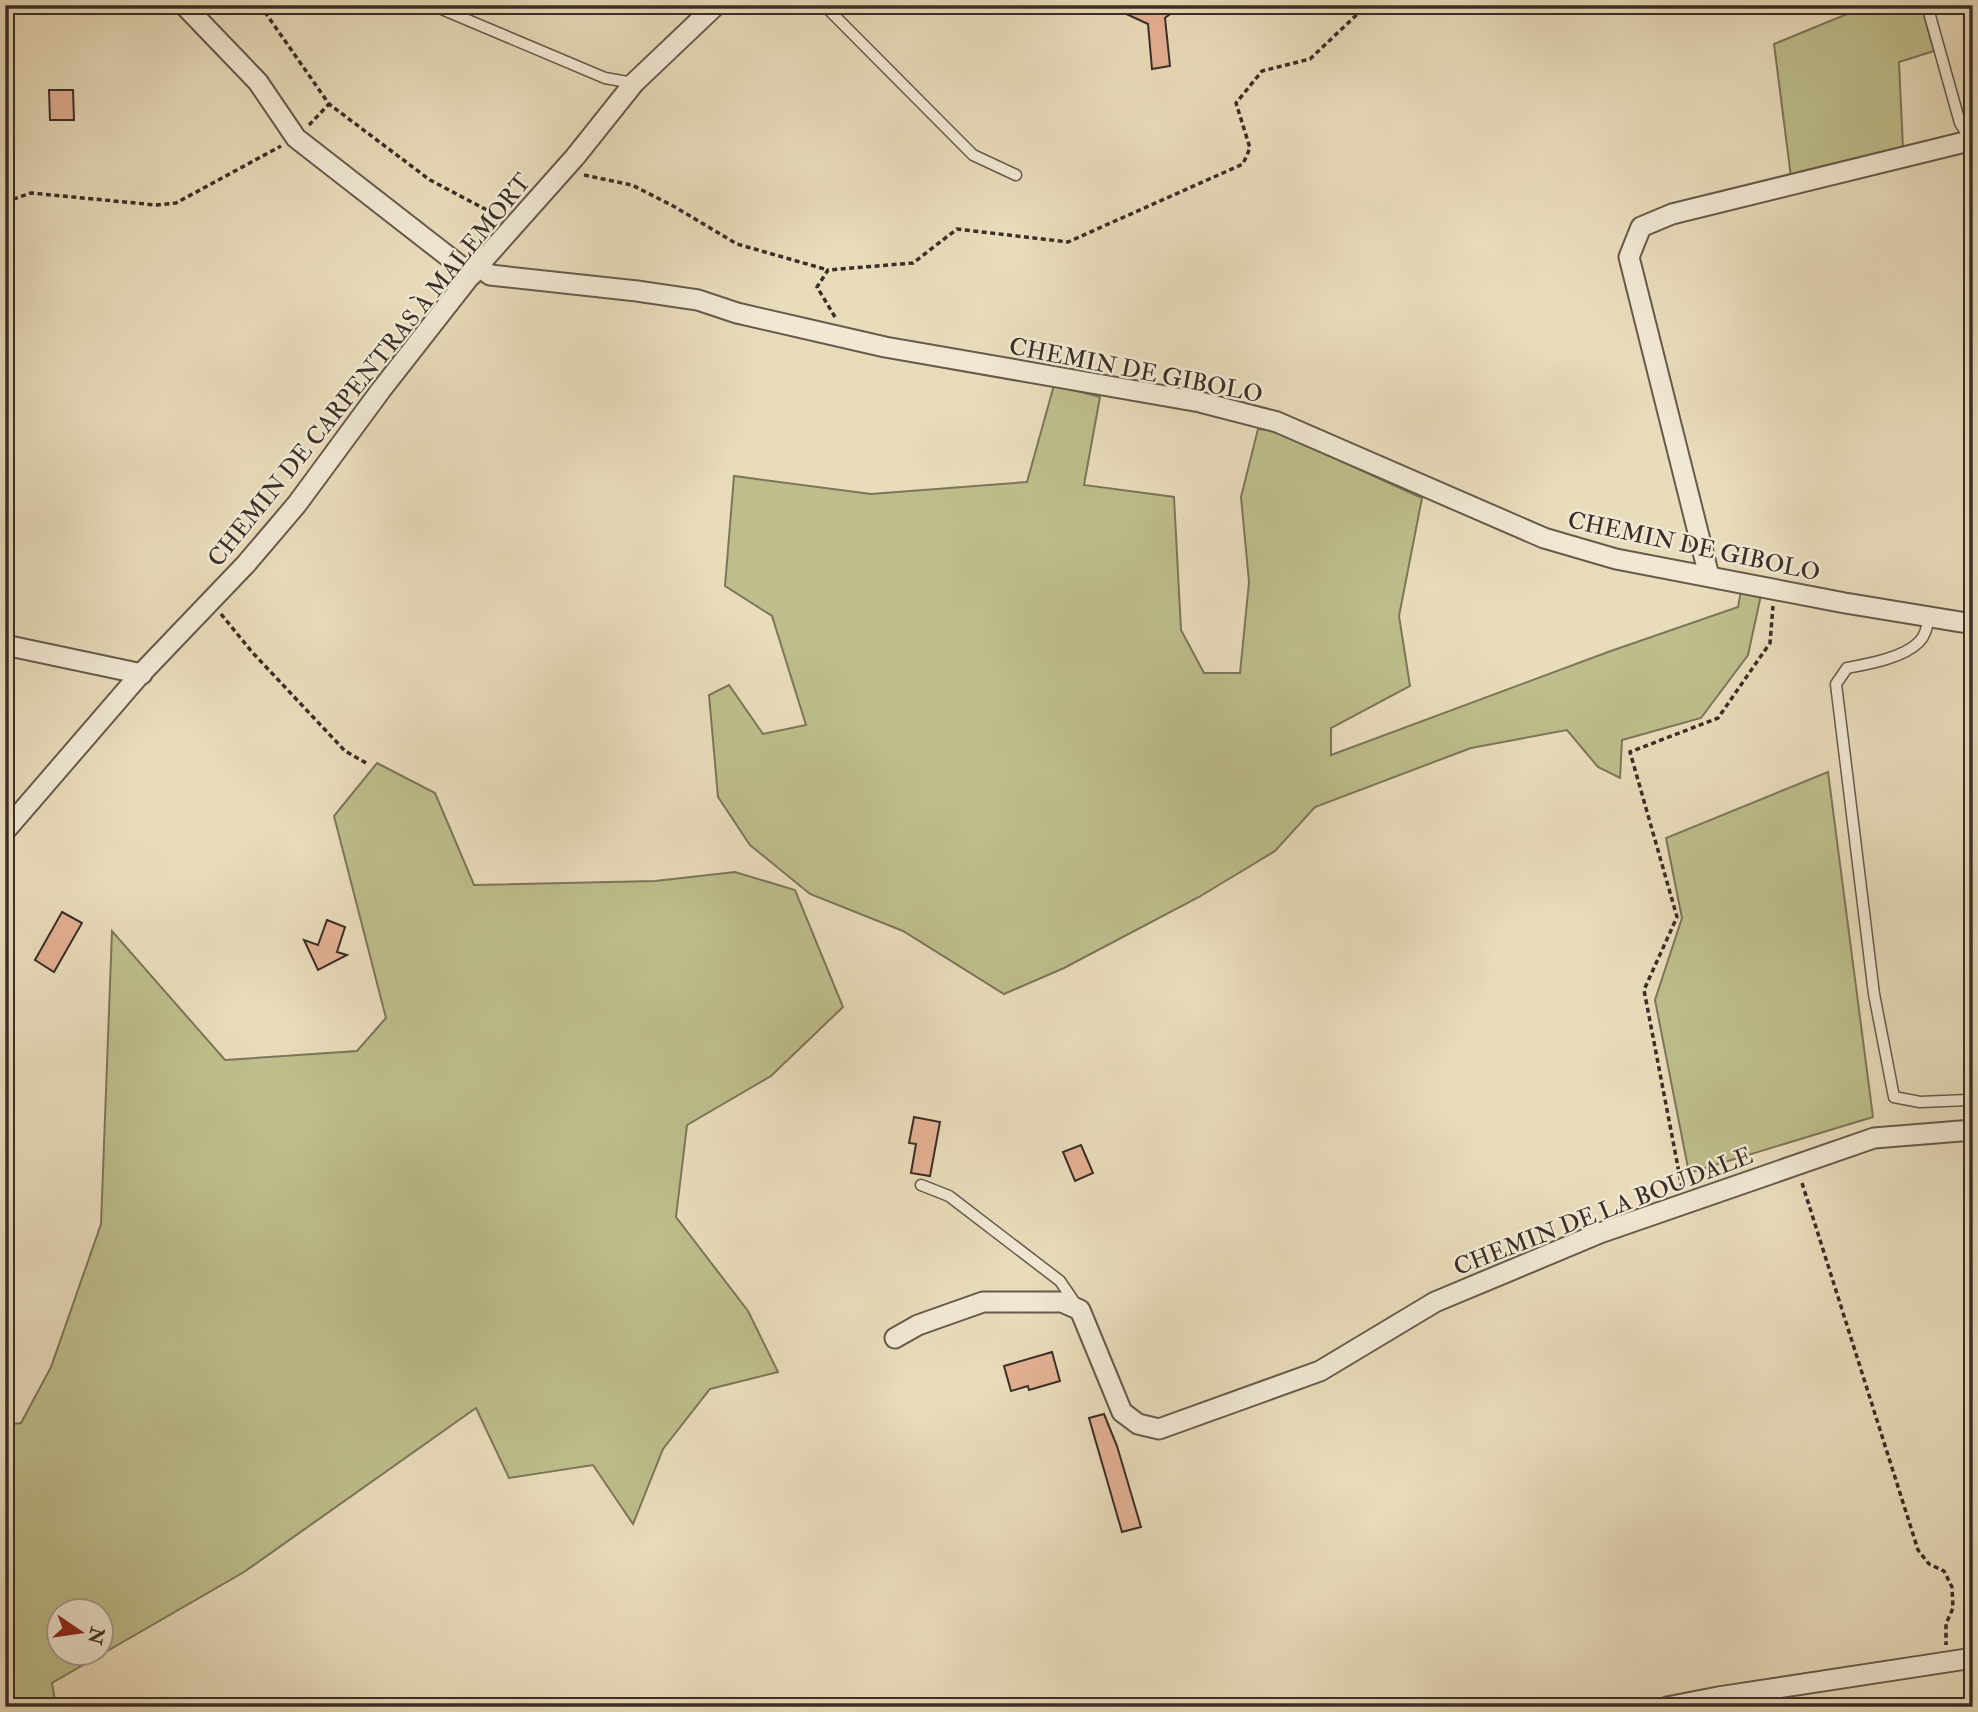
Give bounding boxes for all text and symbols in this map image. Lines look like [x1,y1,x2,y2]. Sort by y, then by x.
street label: CHEMIN DE CARPENTRAS À MALEMORT [200,167,538,573]
street label: CHEMIN DE GIBOLO [1007,331,1265,410]
street label: CHEMIN DE GIBOLO [1565,505,1823,588]
street label: CHEMIN DE LA BOUDALE [1449,1140,1757,1283]
north arrow [46,1596,116,1666]
text: N [82,1624,109,1648]

